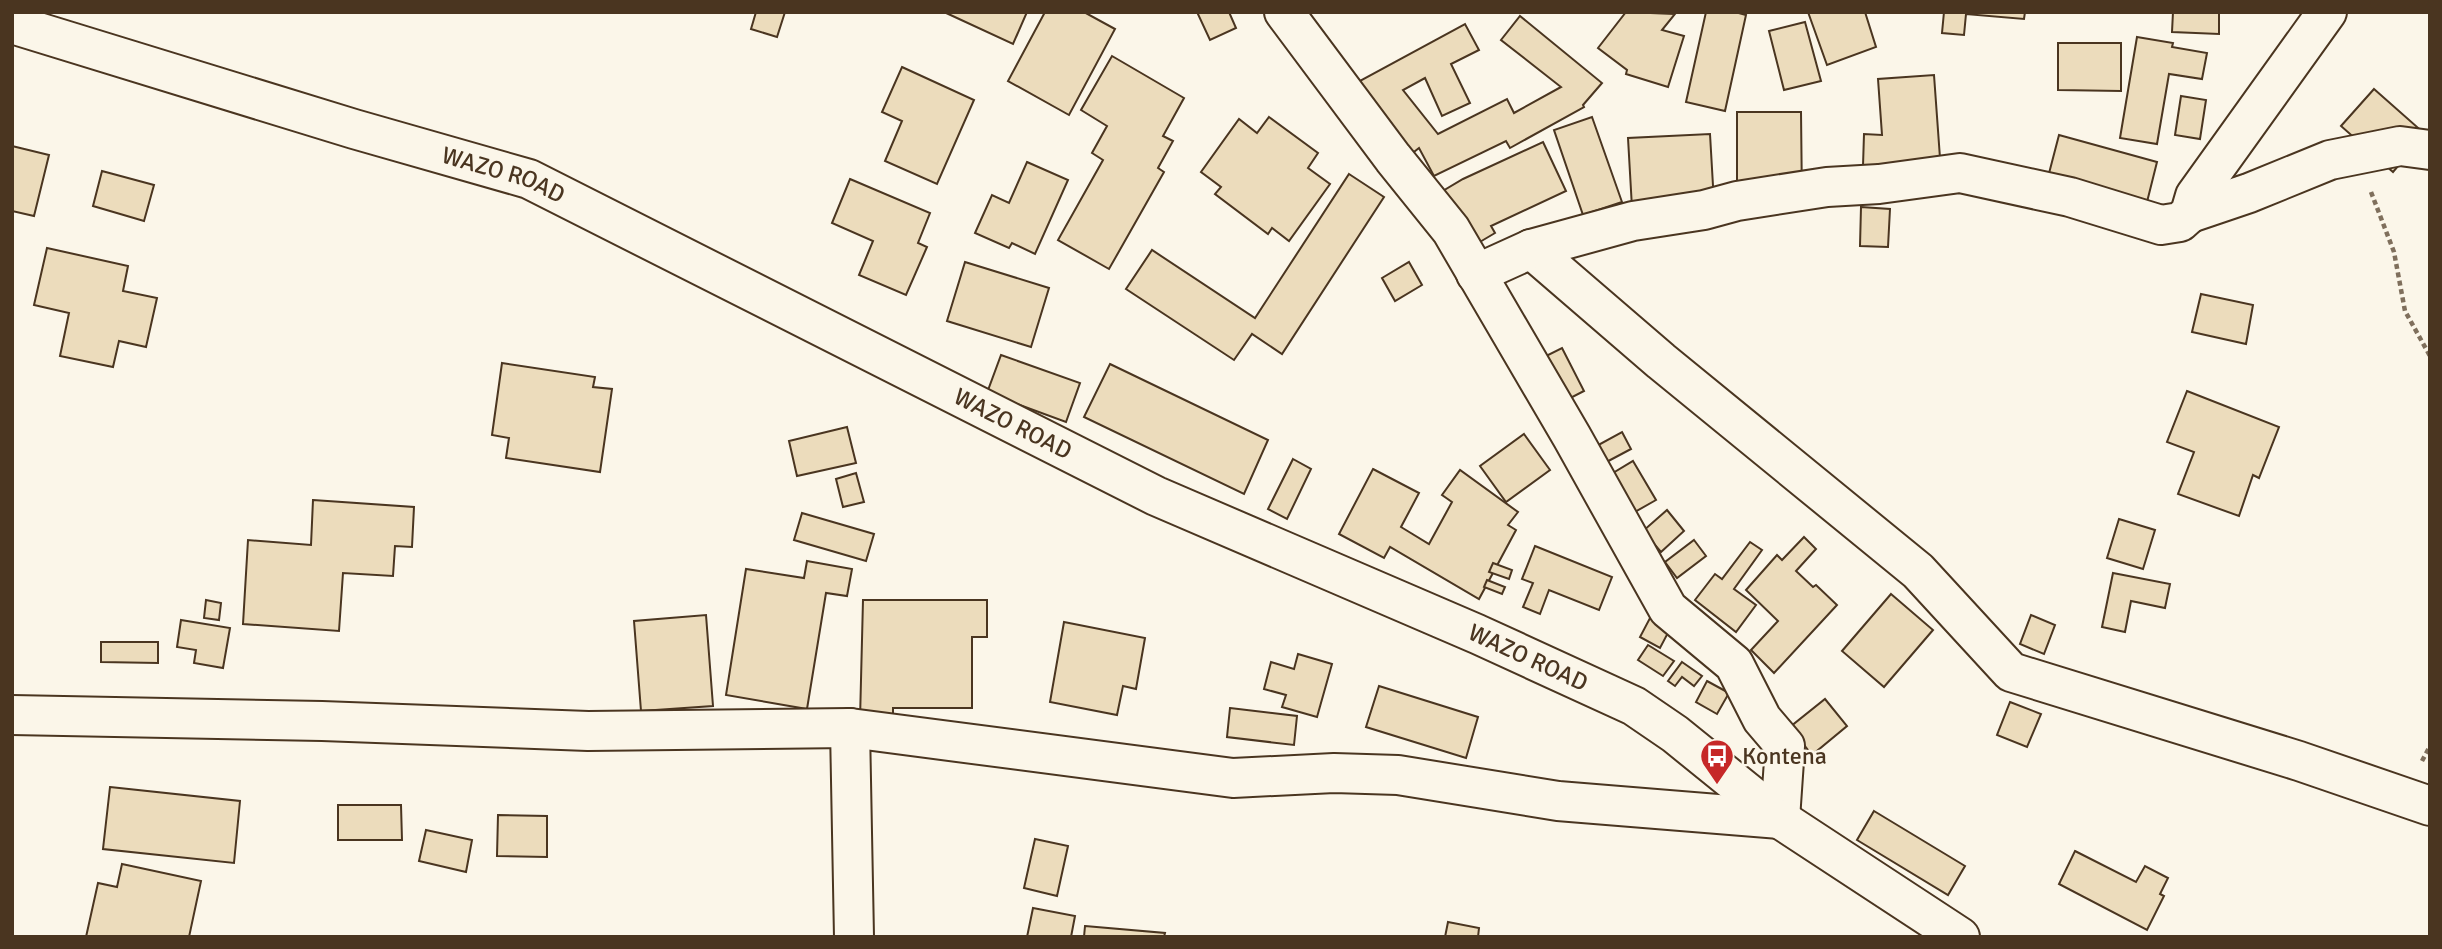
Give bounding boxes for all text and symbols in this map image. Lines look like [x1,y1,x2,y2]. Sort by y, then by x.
street label: WAZO ROAD [438,140,570,210]
street label: WAZO ROAD [949,381,1077,466]
street label: WAZO ROAD [1464,617,1593,698]
bus stop icon: Kontena [1698,737,1736,786]
place label: Kontena [1742,741,1827,771]

